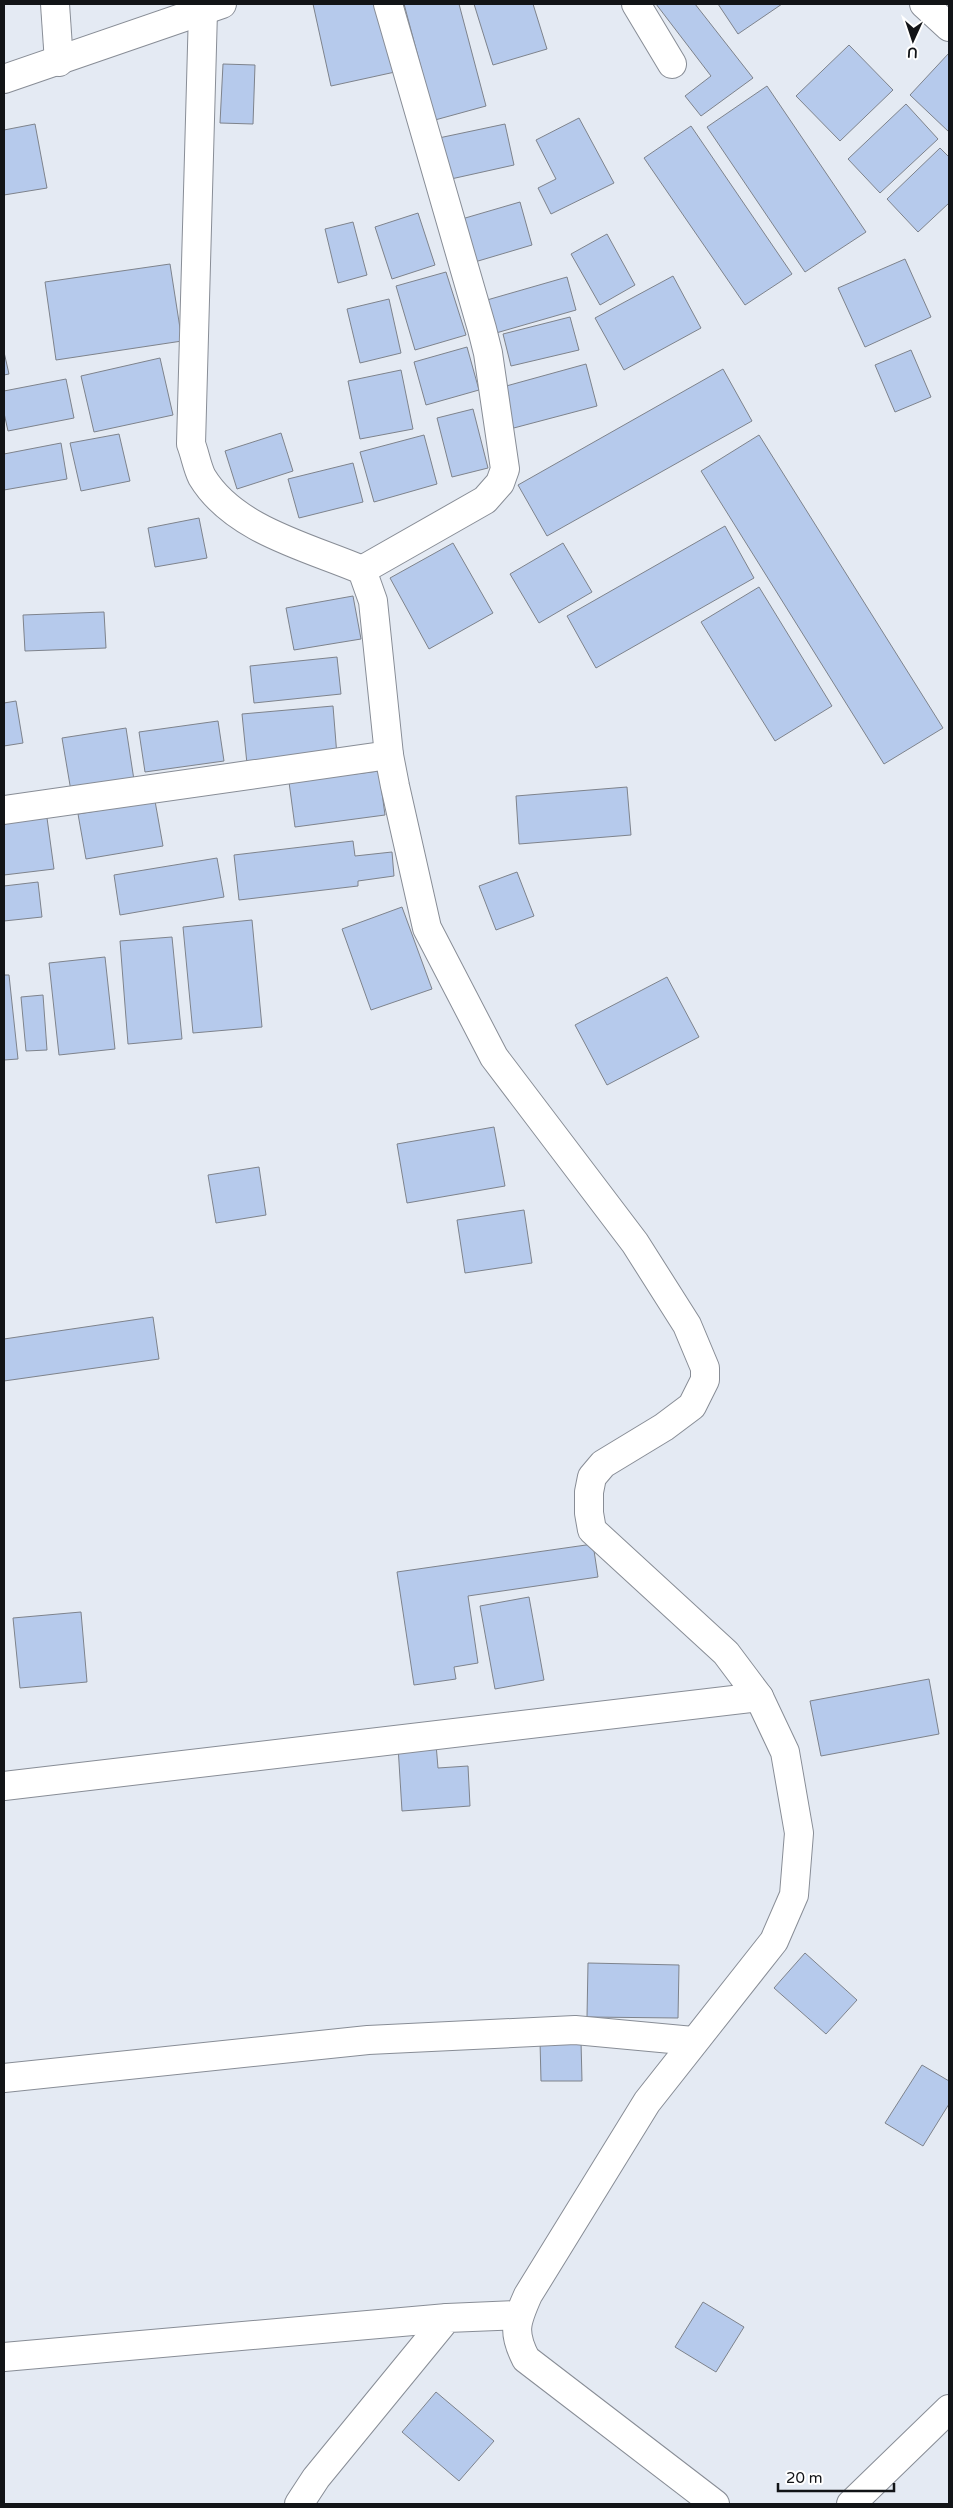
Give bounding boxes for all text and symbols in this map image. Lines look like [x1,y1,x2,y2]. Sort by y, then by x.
north arrow [888,15,938,65]
text: U [907,44,918,61]
scale bar [778,2460,894,2492]
text: 20 m [786,2469,823,2487]

